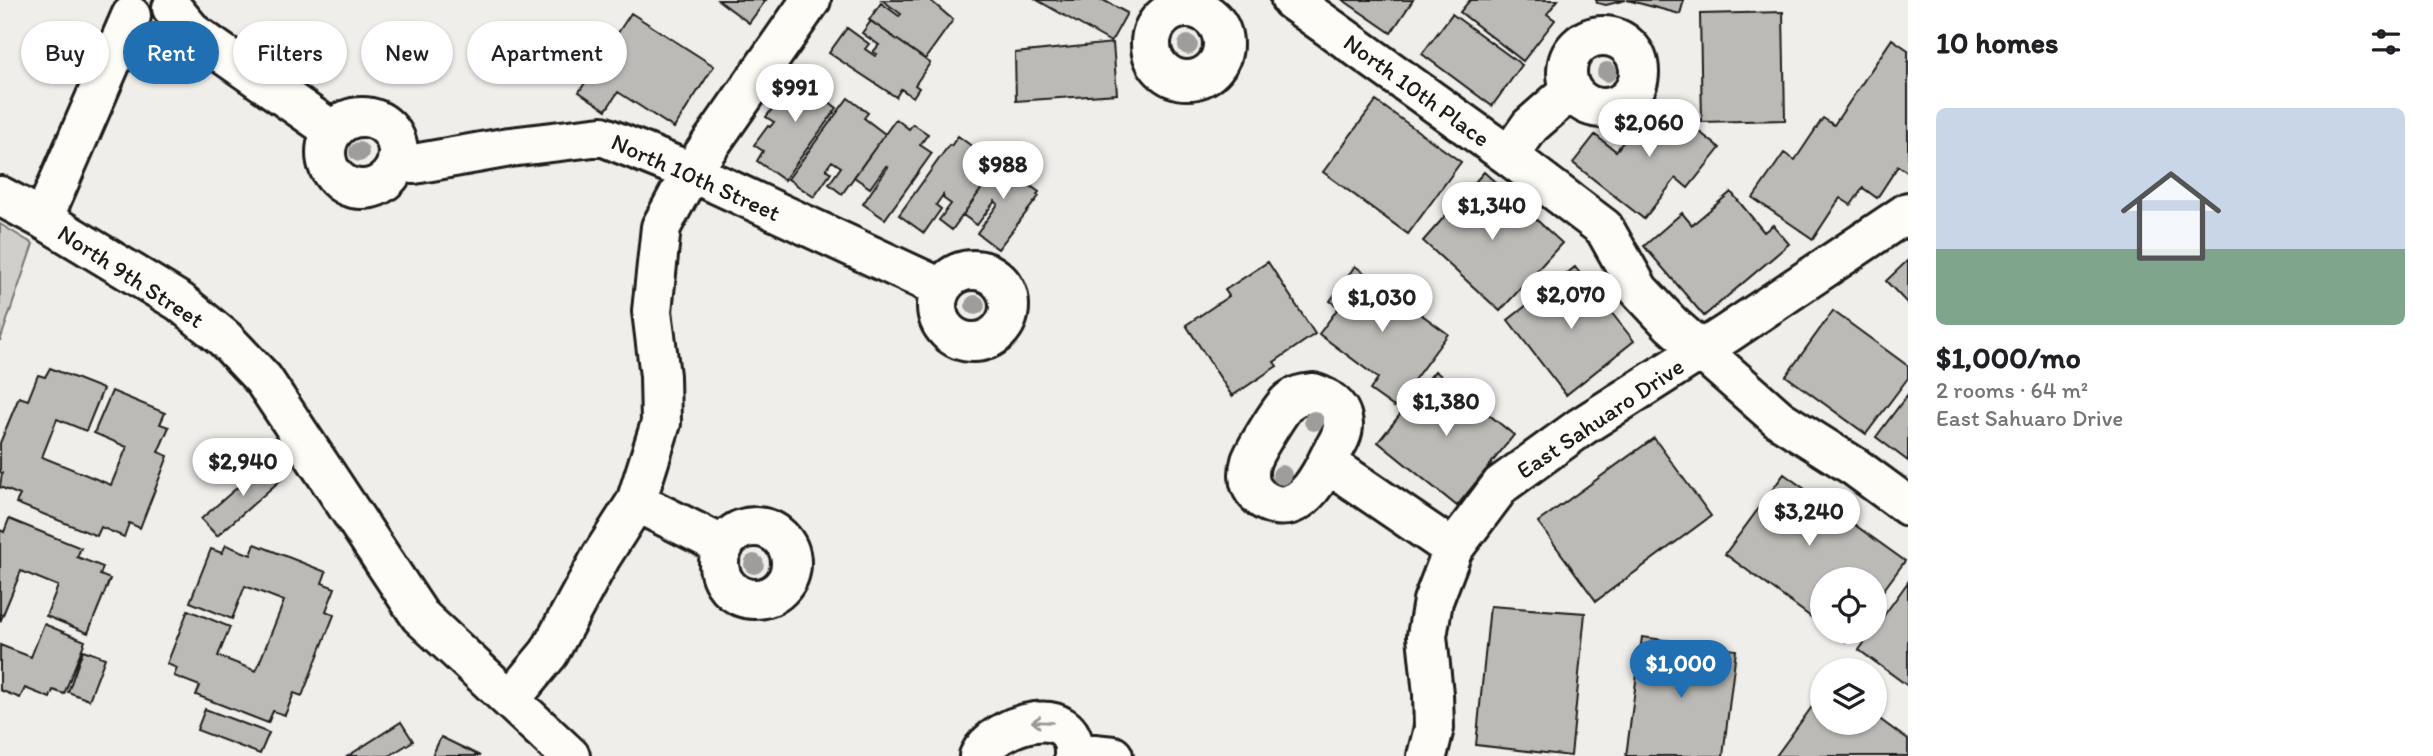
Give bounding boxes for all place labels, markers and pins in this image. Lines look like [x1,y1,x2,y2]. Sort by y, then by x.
pin: $991 [754,64,836,124]
pin: $2,060 [1592,100,1706,159]
pin: $988 [962,142,1044,201]
pin: $1,340 [1435,182,1549,242]
pin: $2,070 [1514,272,1628,331]
pin: $1,030 [1325,274,1439,334]
pin: $1,380 [1389,378,1503,438]
pin: $2,940 [186,438,300,498]
pin: $3,240 [1752,489,1866,548]
pin: $1,000 [1624,640,1738,700]

